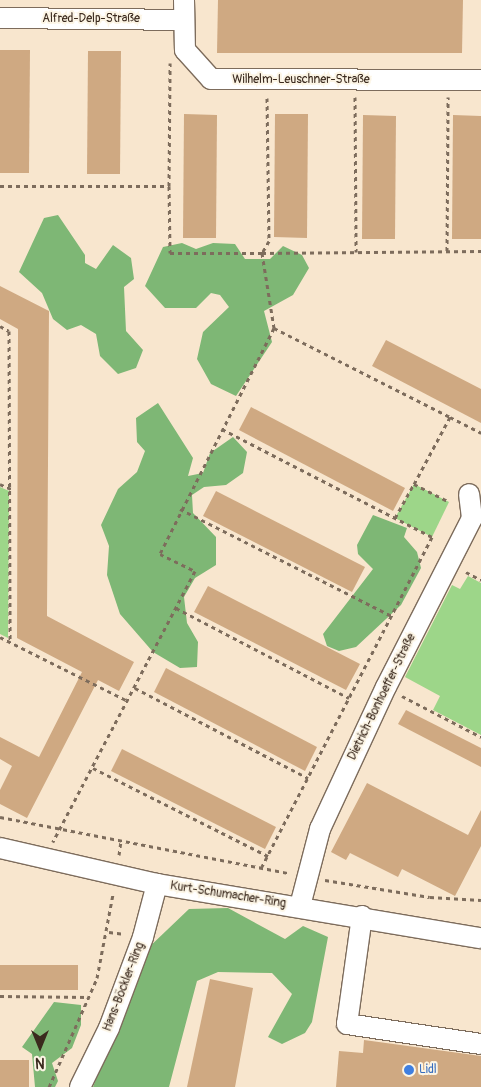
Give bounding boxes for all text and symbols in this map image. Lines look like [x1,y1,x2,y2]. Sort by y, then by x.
street label: Alfred-Delp-Straße [42,12,140,26]
street label: Wilhelm-Leuschner-Straße [232,73,370,87]
street label: Dietrich-Bonhoeffer-Straße [345,631,419,763]
street label: Kurt-Schumacher-Ring [169,879,287,911]
street label: Hans-Böckler-Ring [100,940,148,1034]
north arrow [15,1022,65,1072]
text: N [35,1054,45,1071]
place label: Lidl [419,1063,437,1077]
marker: Lidl [403,1064,415,1076]

